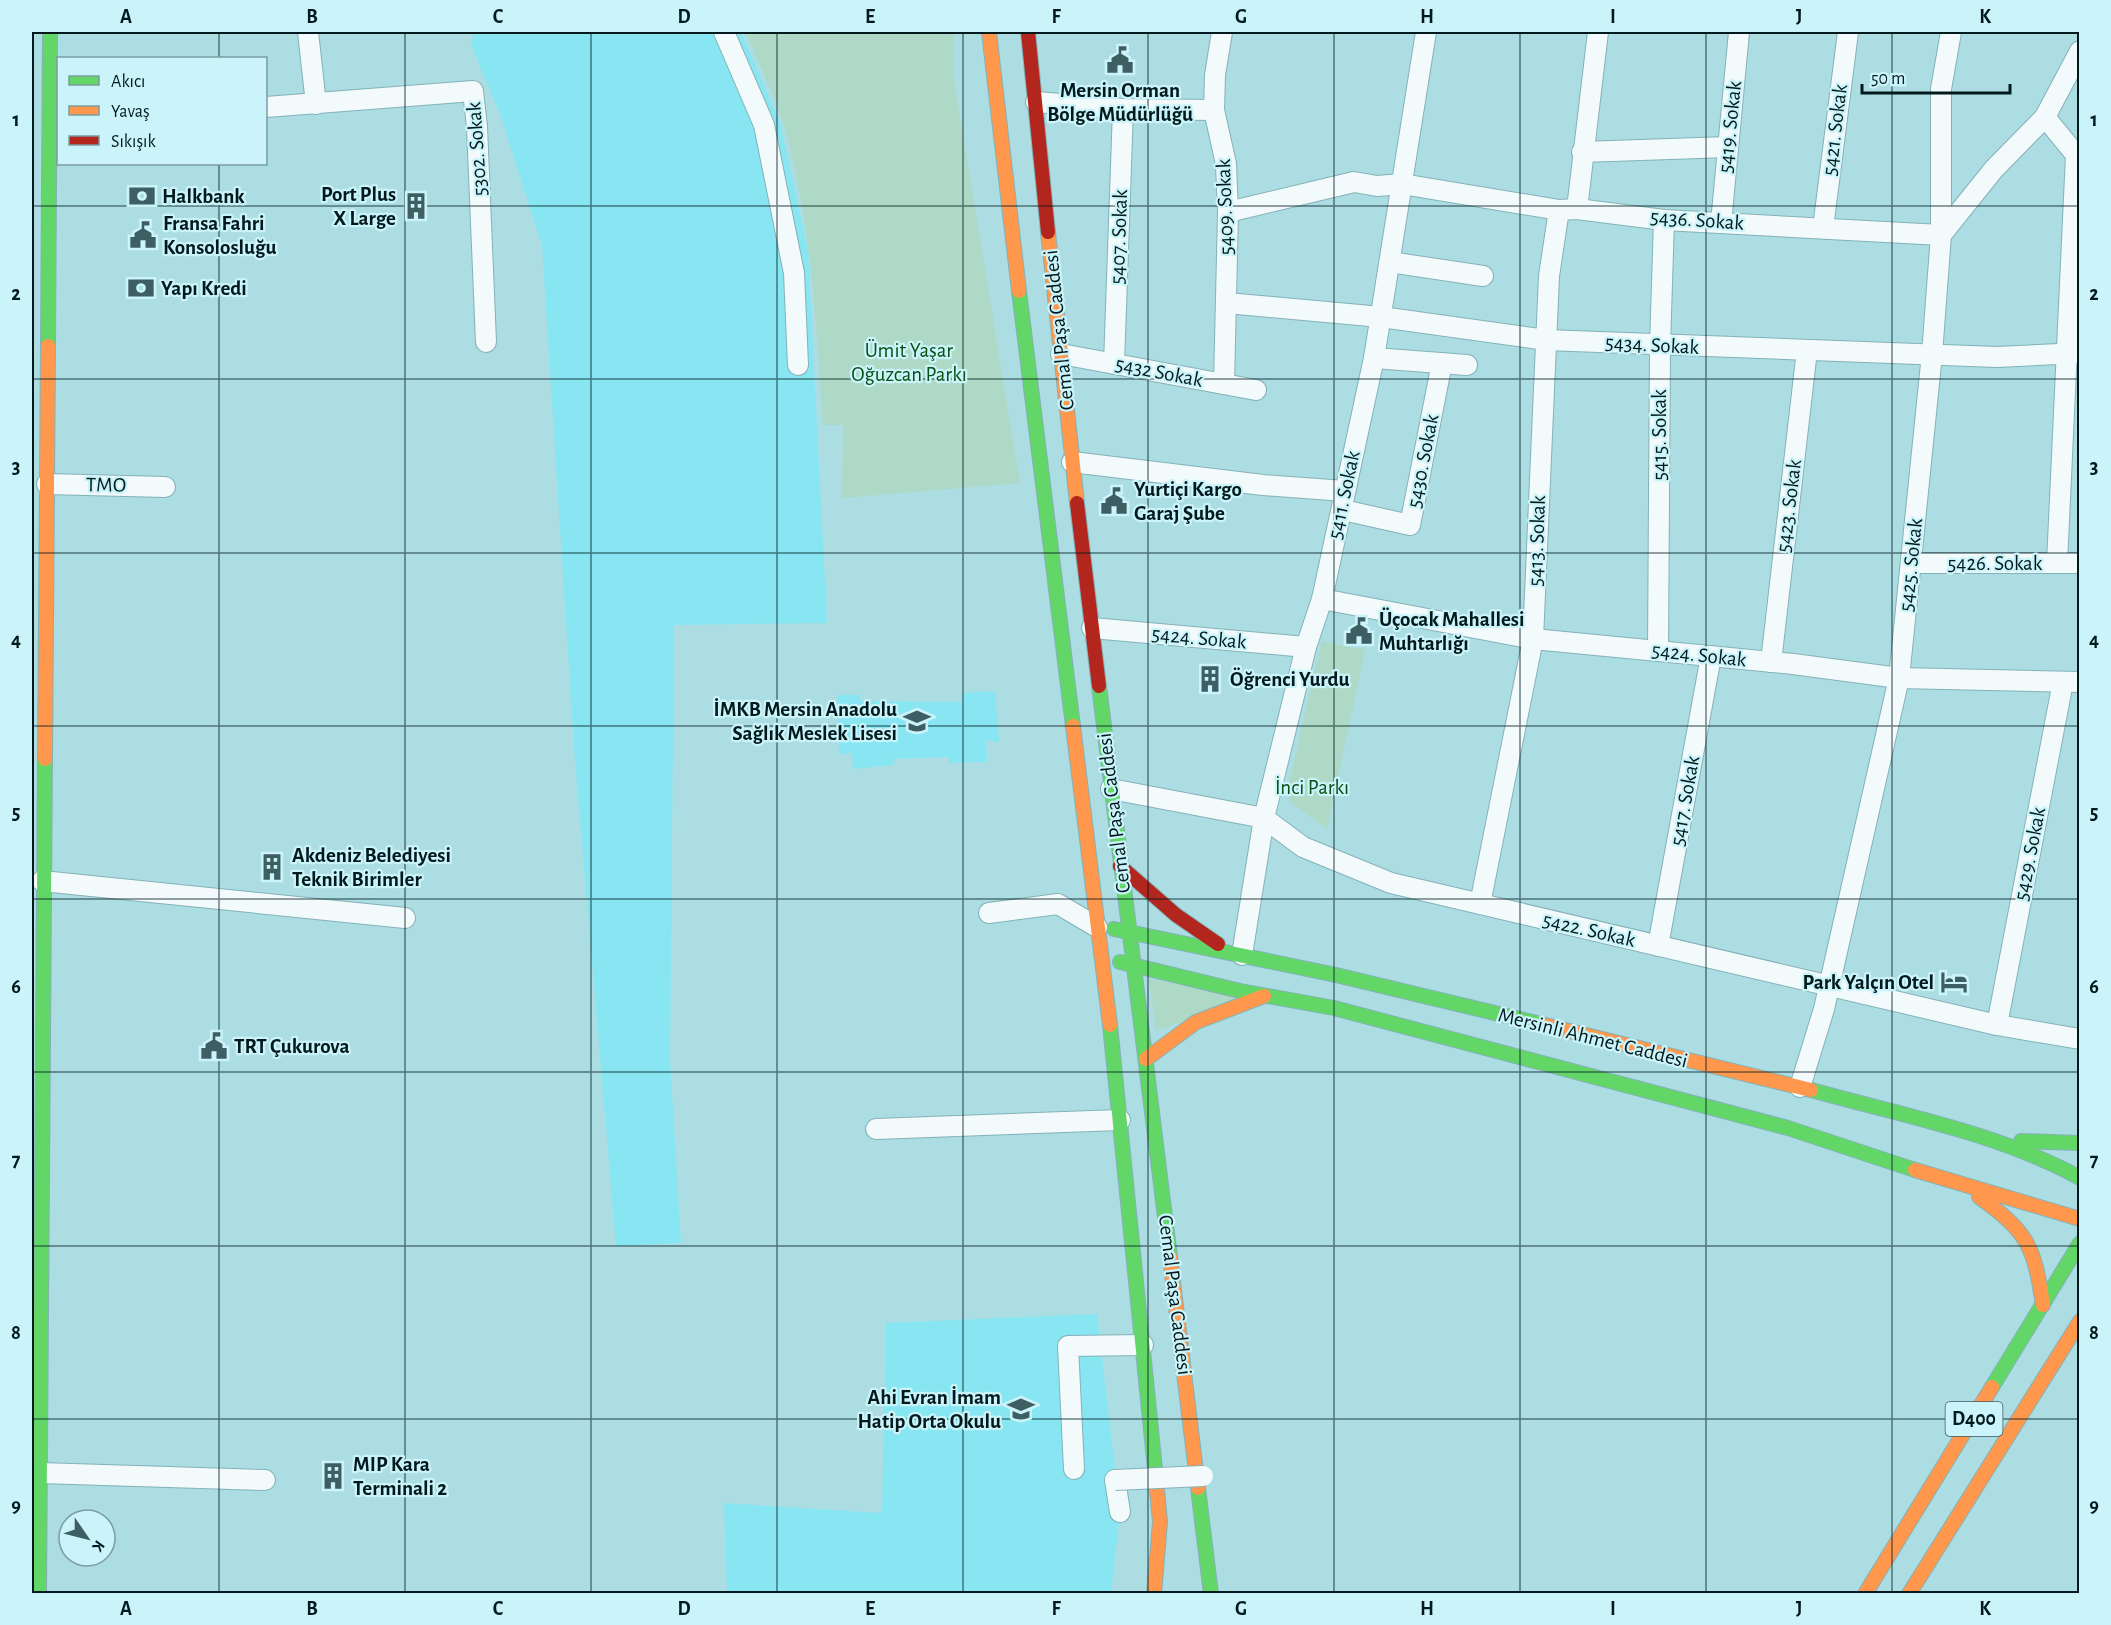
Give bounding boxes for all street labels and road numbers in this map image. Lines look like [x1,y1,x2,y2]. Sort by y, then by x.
street label: 5419. Sokak [1715,79,1745,174]
street label: 5421. Sokak [1819,83,1851,177]
street label: 5302. Sokak [463,101,491,197]
street label: 5409. Sokak [1213,158,1237,256]
street label: 5407. Sokak [1107,189,1131,285]
street label: 5436. Sokak [1649,206,1745,234]
street label: Cemal Paşa Caddesi [1040,249,1078,411]
street label: 5434. Sokak [1604,332,1700,358]
street label: 5432 Sokak [1113,353,1205,391]
street label: 5415. Sokak [1649,389,1670,481]
street label: 5430. Sokak [1404,412,1442,510]
street label: 5411. Sokak [1324,448,1364,541]
street label: 5423. Sokak [1773,458,1805,554]
street label: TMO [86,474,126,496]
street label: 5413. Sokak [1525,495,1549,587]
street label: 5425. Sokak [1896,517,1926,613]
street label: 5426. Sokak [1948,553,2043,574]
street label: 5424. Sokak [1151,623,1248,653]
street label: 5424. Sokak [1651,640,1748,670]
street label: Cemal Paşa Caddesi [1094,732,1134,894]
street label: 5417. Sokak [1667,754,1703,848]
street label: 5429. Sokak [2011,805,2049,903]
street label: 5422. Sokak [1541,909,1638,951]
street label: Mersinli Ahmet Caddesi [1496,1004,1690,1072]
street label: Cemal Paşa Caddesi [1155,1214,1195,1376]
road number: D400 [1946,1402,2002,1436]

